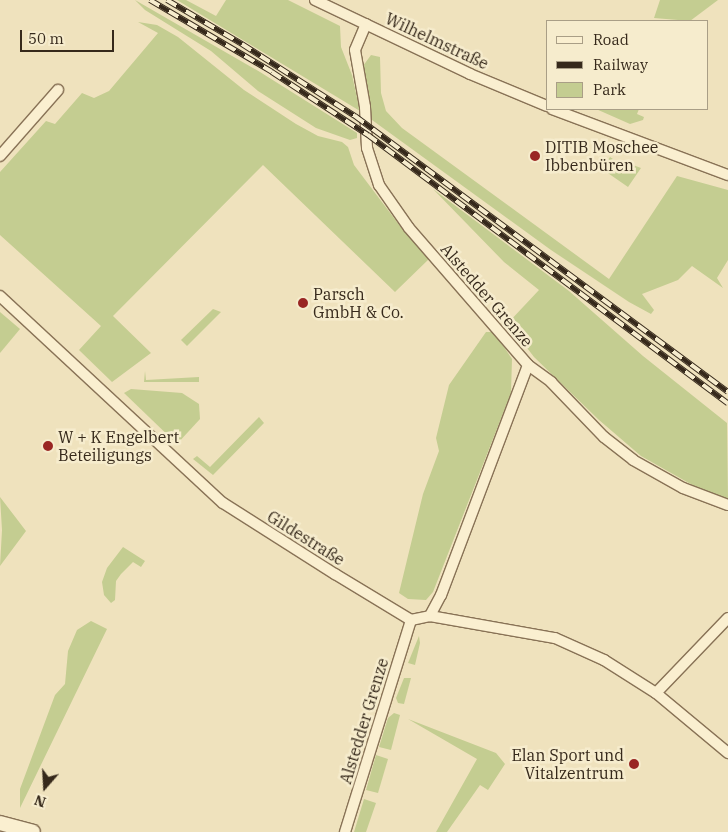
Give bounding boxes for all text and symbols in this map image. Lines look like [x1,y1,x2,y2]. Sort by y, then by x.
street label: Wilhelmstraße [382,9,492,73]
scale bar [22,20,116,52]
legend [546,20,708,110]
text: 50 m [28,29,64,48]
text: Road [593,30,629,49]
text: Railway [593,55,648,74]
text: Park [593,80,626,99]
place label: DITIB Moschee Ibbenbüren [545,137,658,175]
marker: DITIB Moschee Ibbenbüren [529,150,541,162]
street label: Alstedder Grenze [437,239,537,351]
place label: Parsch GmbH & Co. [313,284,404,322]
marker: Parsch GmbH & Co. [297,297,309,309]
place label: W + K Engelbert Beteiligungs [58,427,179,465]
marker: W + K Engelbert Beteiligungs [42,440,54,452]
street label: Gildestraße [264,507,348,569]
street label: Alstedder Grenze [336,656,392,786]
place label: Elan Sport und Vitalzentrum [511,745,624,783]
marker: Elan Sport und Vitalzentrum [628,758,640,770]
north arrow [20,762,70,812]
text: N [32,791,48,811]

